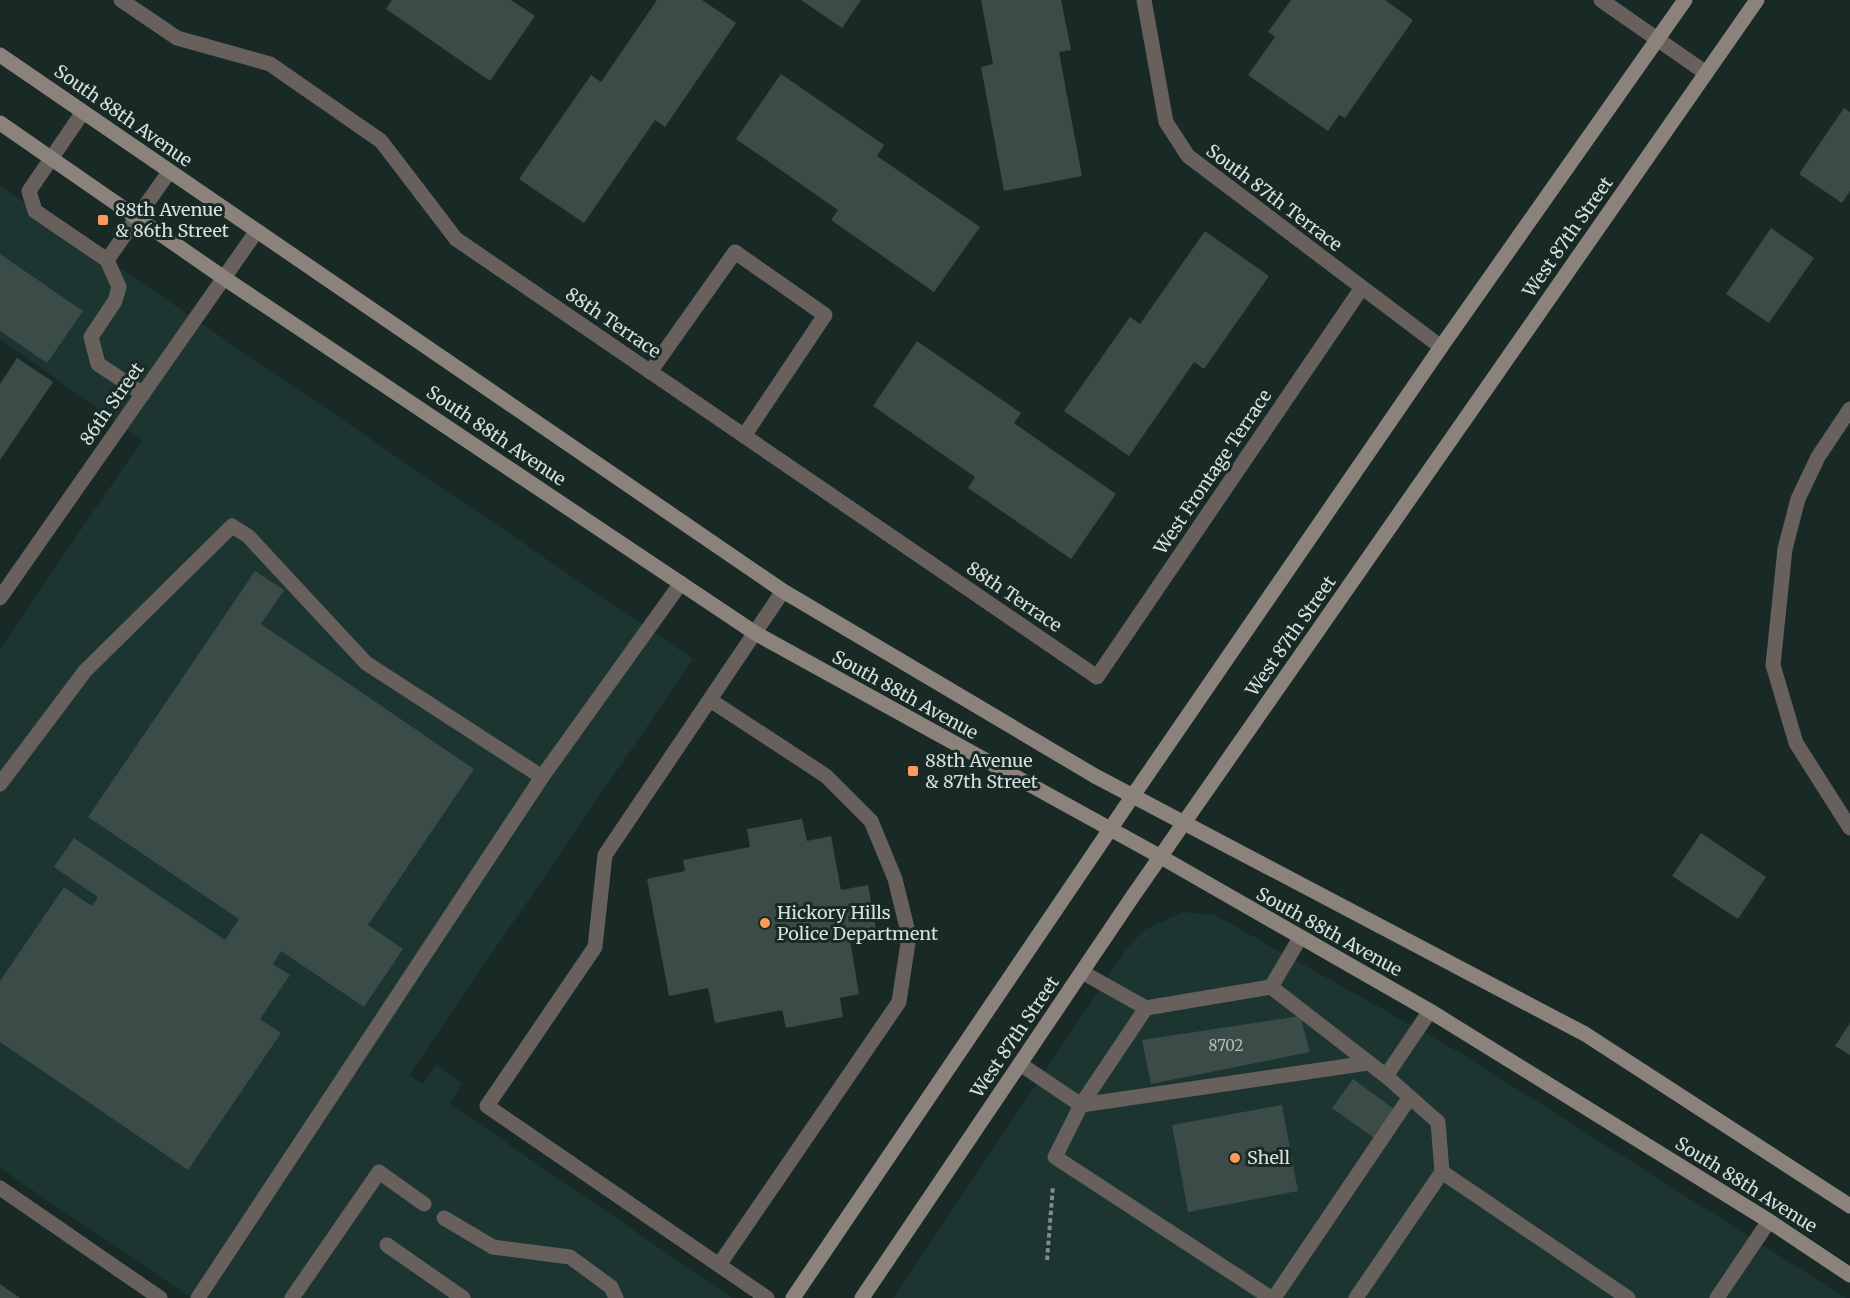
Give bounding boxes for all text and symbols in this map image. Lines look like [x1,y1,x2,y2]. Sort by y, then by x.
street label: South 88th Avenue [50,59,197,172]
street label: South 87th Terrace [1202,139,1347,256]
street label: West 87th Street [1517,172,1618,302]
place label: 88th Avenue & 86th Street [115,198,229,242]
marker: 88th Avenue & 86th Street [96,213,110,227]
street label: 88th Terrace [561,282,665,363]
street label: 86th Street [75,358,149,450]
street label: South 88th Avenue [422,380,570,491]
street label: West Frontage Terrace [1148,385,1276,559]
street label: 88th Terrace [962,556,1066,637]
street label: West 87th Street [1240,571,1341,701]
street label: South 88th Avenue [828,645,982,744]
place label: 88th Avenue & 87th Street [925,749,1038,793]
marker: 88th Avenue & 87th Street [906,764,920,778]
street label: South 88th Avenue [1252,882,1406,981]
place label: Hickory Hills Police Department [777,901,938,945]
marker: Hickory Hills Police Department [758,916,772,930]
street label: West 87th Street [965,972,1064,1103]
house number: 8702 [1209,1036,1244,1055]
street label: South 88th Avenue [1671,1132,1822,1238]
place label: Shell [1247,1146,1290,1169]
marker: Shell [1228,1151,1242,1165]

